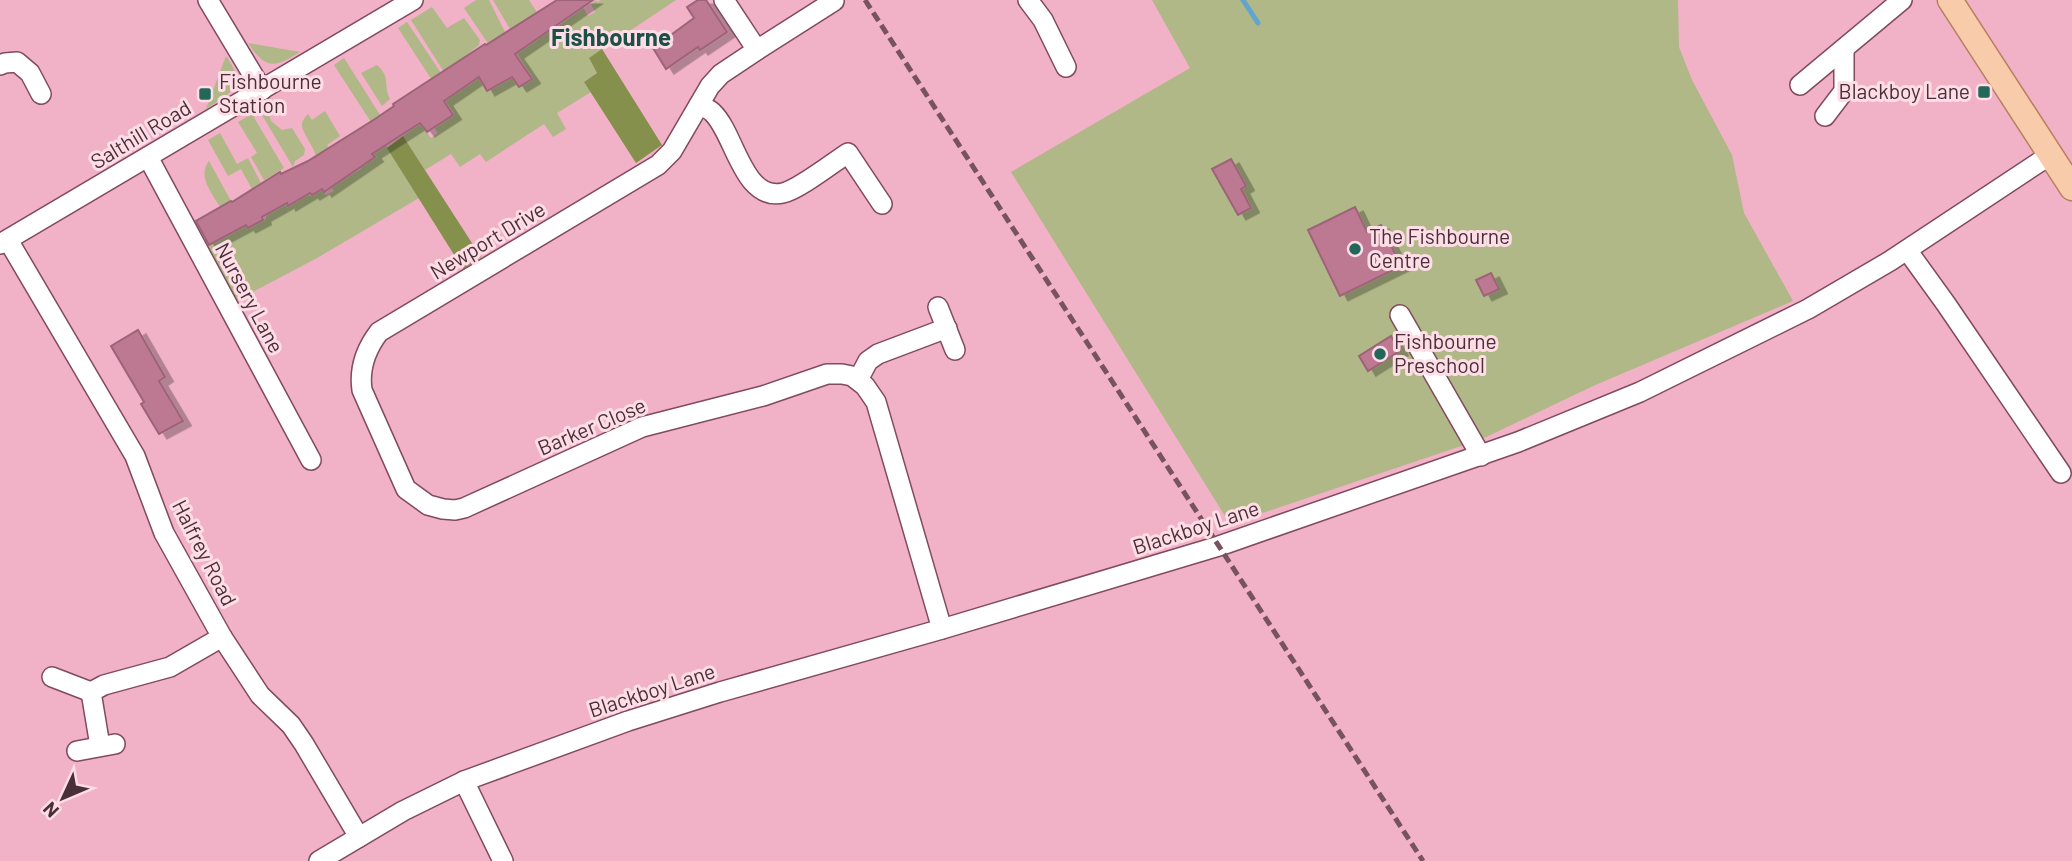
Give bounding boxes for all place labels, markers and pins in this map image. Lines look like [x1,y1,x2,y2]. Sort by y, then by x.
place label: Fishbourne Station [219,68,322,117]
place label: Blackboy Lane [1839,78,1970,103]
marker: Blackboy Lane [1976,84,1992,100]
marker: Fishbourne Station [197,86,213,102]
place label: The Fishbourne Centre [1369,223,1510,272]
marker: The Fishbourne Centre [1347,241,1363,257]
place label: Fishbourne Preschool [1394,328,1497,377]
marker: Fishbourne Preschool [1372,346,1388,362]

